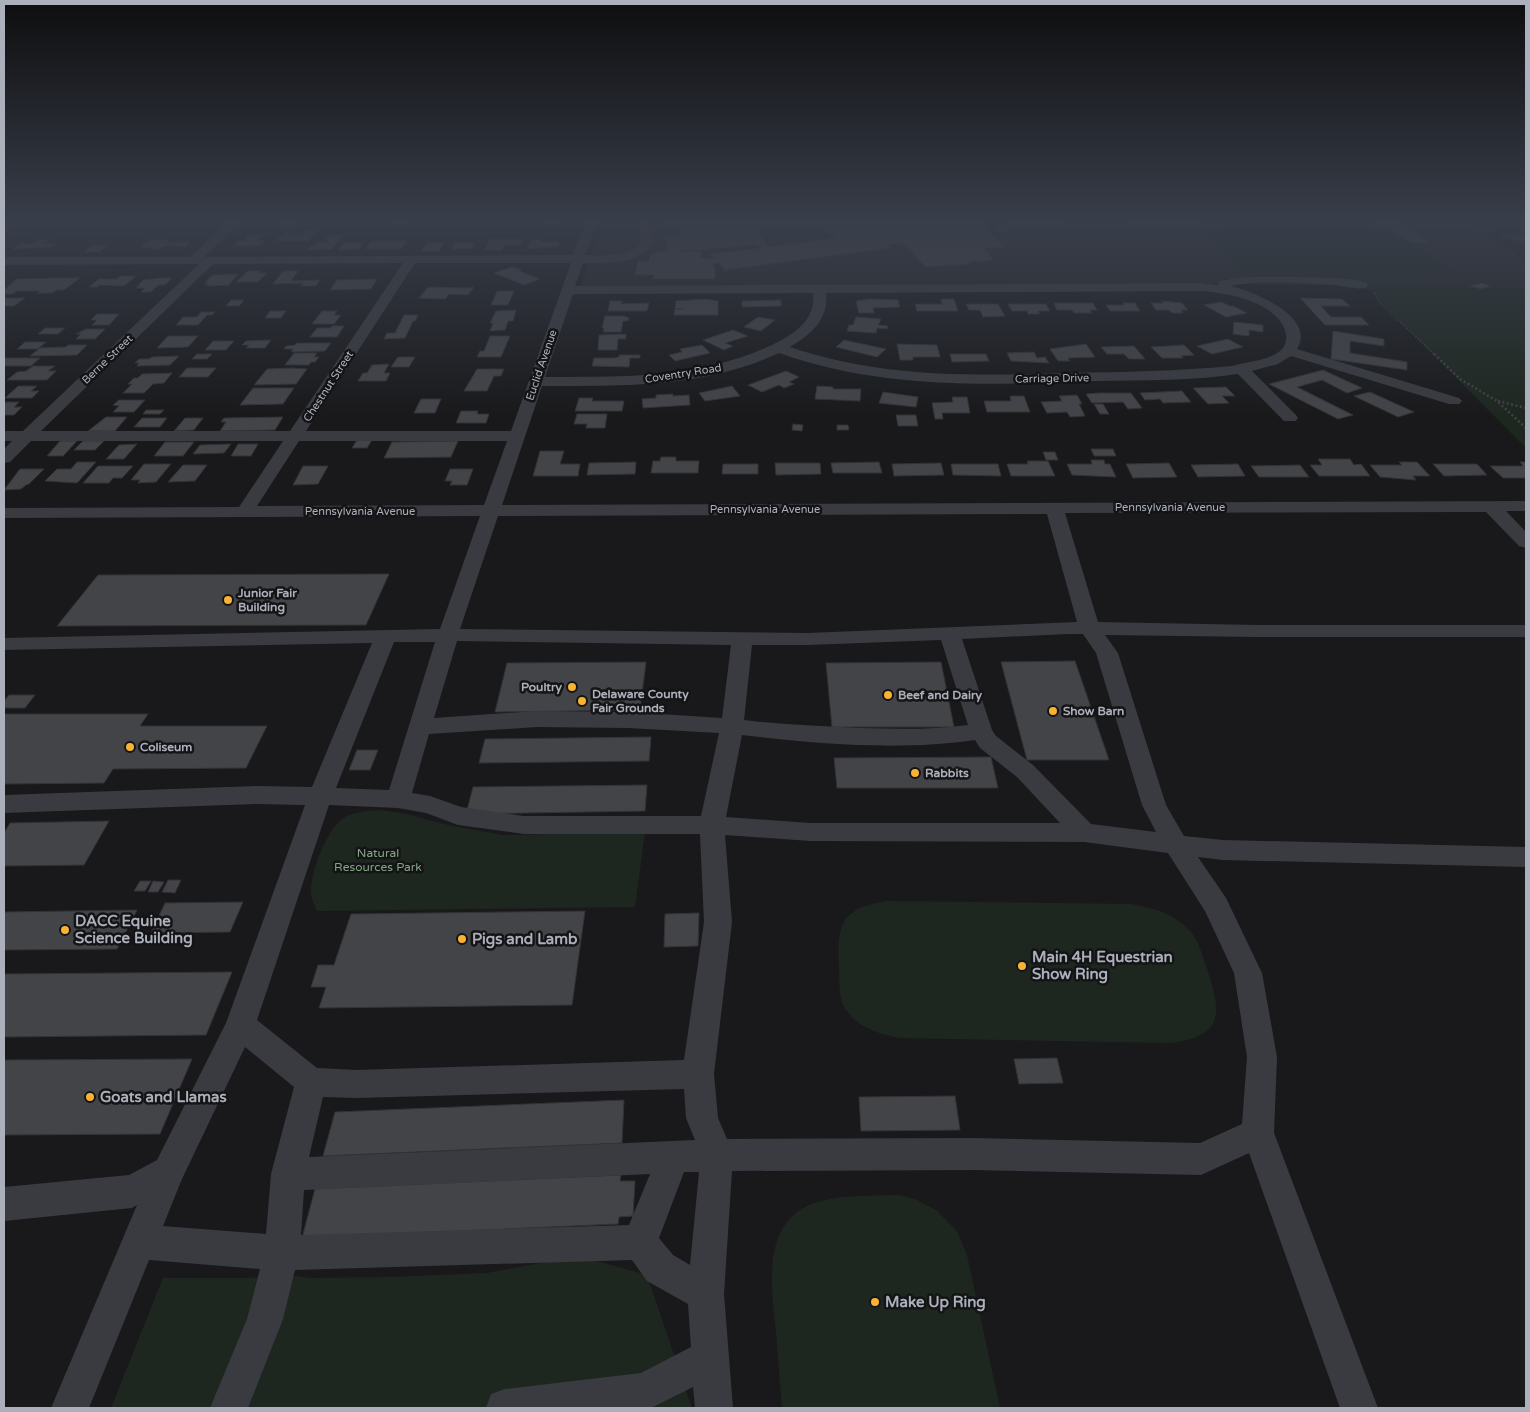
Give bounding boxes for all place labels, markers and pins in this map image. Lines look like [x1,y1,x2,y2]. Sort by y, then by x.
place label: Junior Fair Building [237,586,297,615]
marker: Junior Fair Building [222,594,234,606]
place label: Poultry [521,680,563,695]
marker: Poultry [566,681,578,693]
place label: Delaware County Fair Grounds [592,687,689,715]
place label: Beef and Dairy [898,688,983,703]
marker: Beef and Dairy [882,689,894,701]
marker: Delaware County Fair Grounds [576,695,588,707]
place label: Show Barn [1063,704,1124,718]
marker: Show Barn [1047,705,1059,717]
place label: Coliseum [140,740,192,754]
marker: Coliseum [124,741,136,753]
place label: Rabbits [925,766,969,780]
marker: Rabbits [909,767,921,779]
place label: DACC Equine Science Building [75,912,193,948]
marker: DACC Equine Science Building [59,924,71,936]
place label: Pigs and Lamb [472,930,578,949]
marker: Pigs and Lamb [456,933,468,945]
place label: Main 4H Equestrian Show Ring [1032,948,1173,984]
marker: Main 4H Equestrian Show Ring [1016,960,1028,972]
place label: Goats and Llamas [100,1088,227,1106]
marker: Goats and Llamas [84,1091,96,1103]
place label: Make Up Ring [885,1293,986,1312]
marker: Make Up Ring [869,1296,881,1308]

